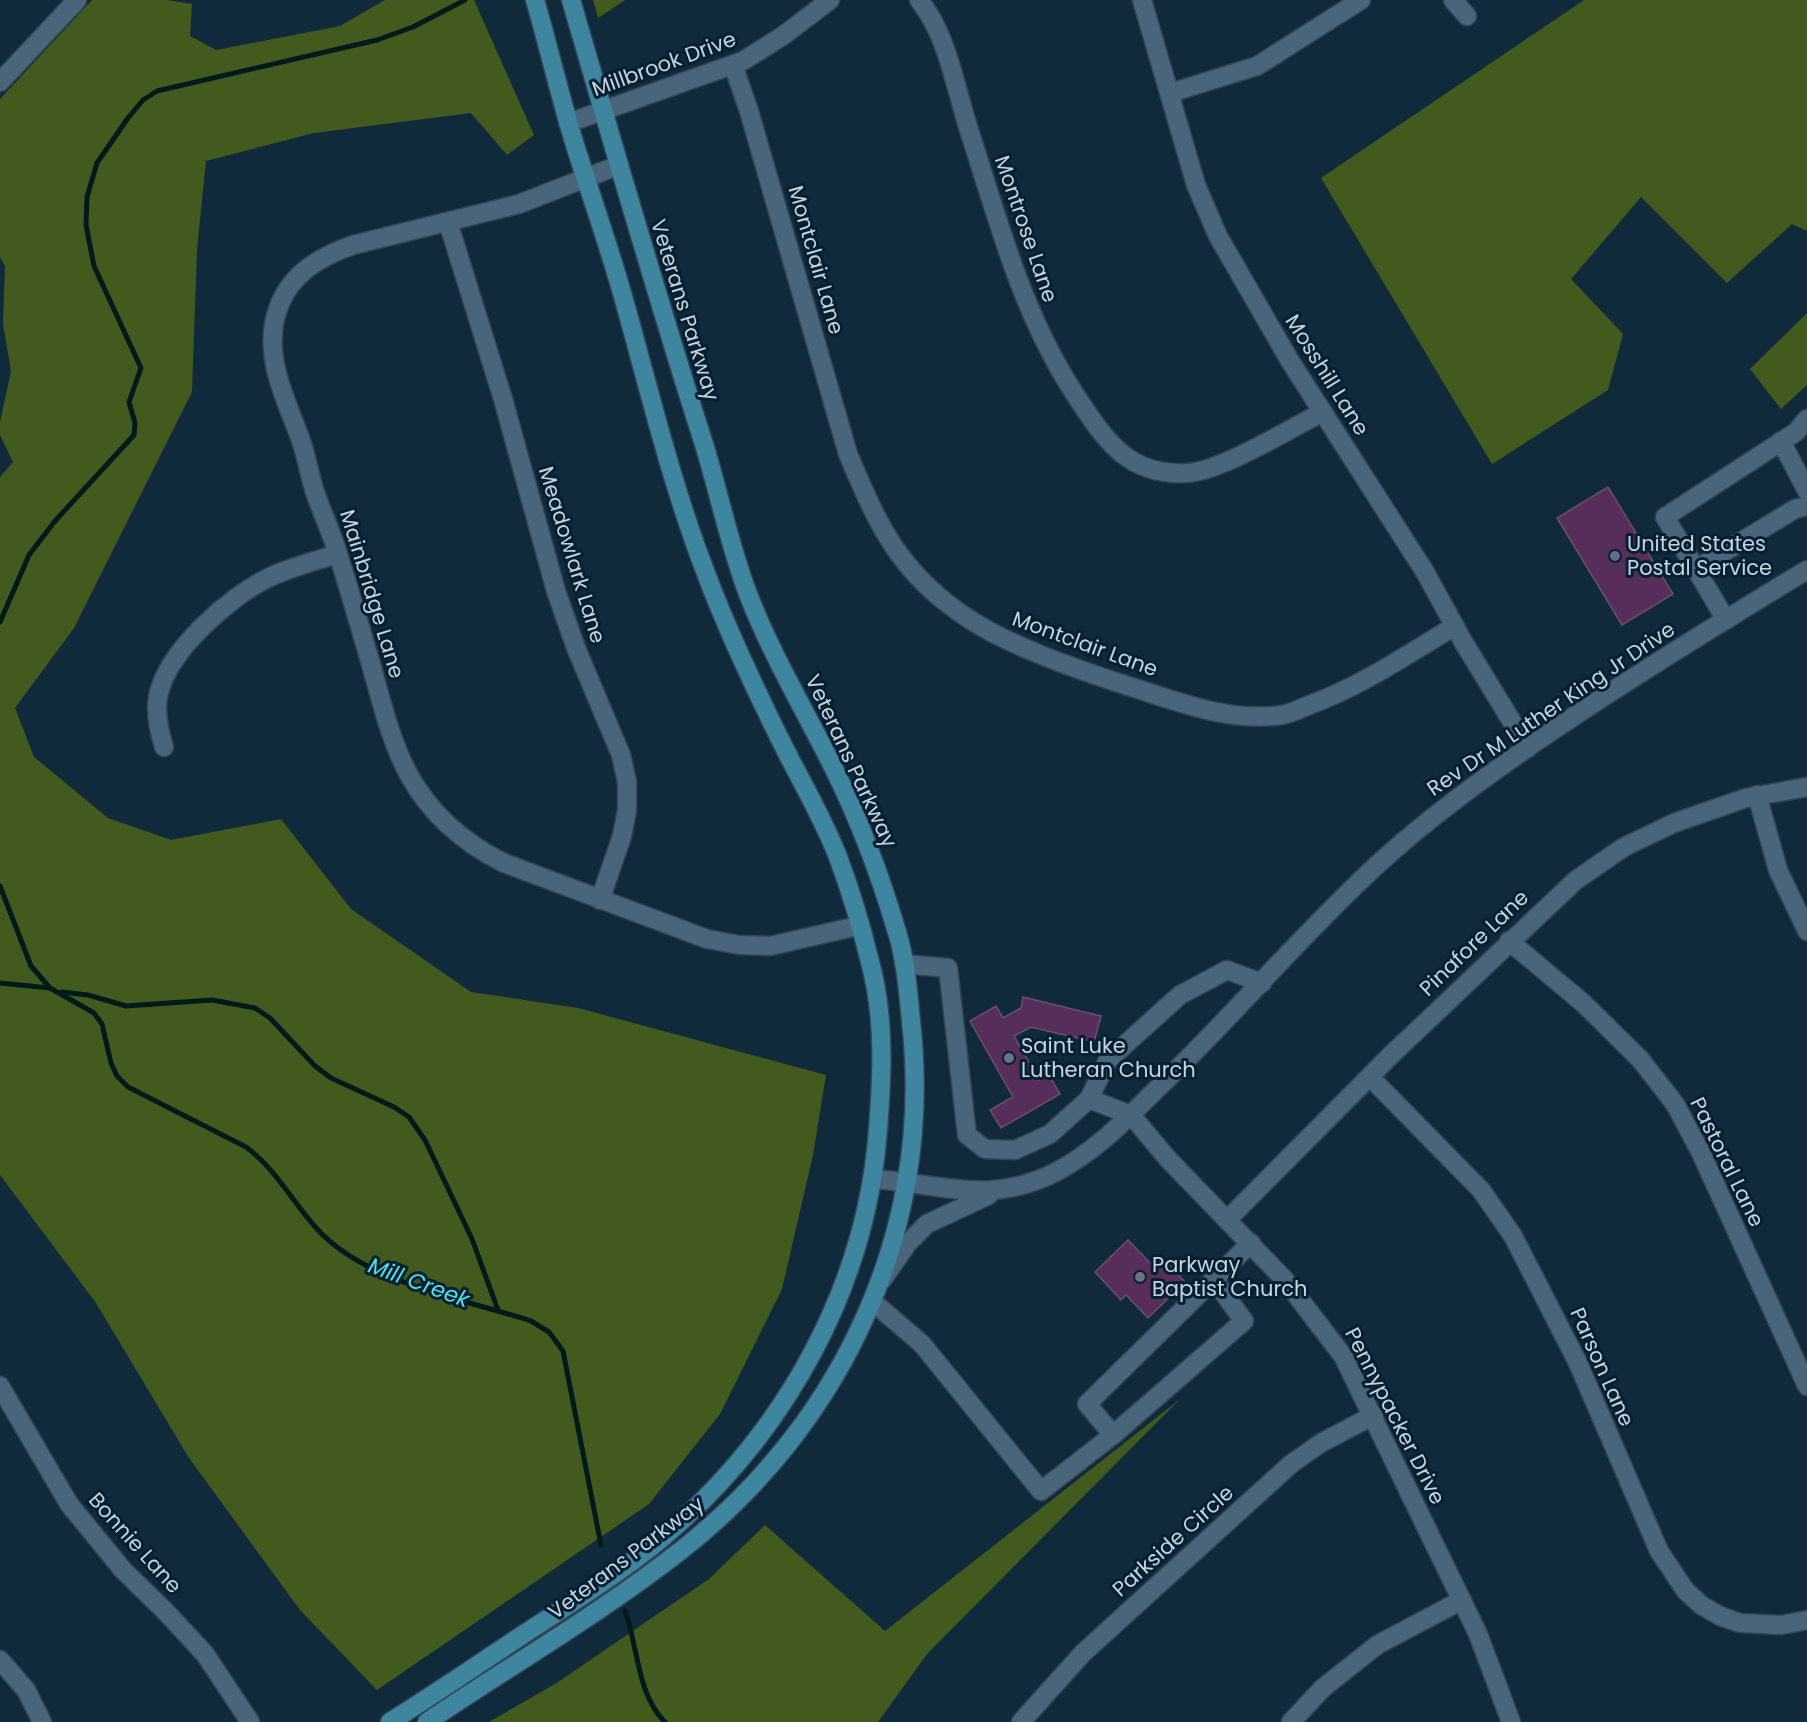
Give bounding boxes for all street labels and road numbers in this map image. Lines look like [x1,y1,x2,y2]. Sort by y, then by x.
street label: Millbrook Drive [588,24,740,103]
street label: Montrose Lane [988,152,1065,306]
street label: Montclair Lane [781,182,852,337]
street label: Veterans Parkway [644,216,727,404]
street label: Mosshill Lane [1279,309,1376,441]
street label: Meadowlark Lane [532,463,613,647]
street label: Mainbridge Lane [333,506,412,682]
street label: Montclair Lane [1008,604,1162,683]
street label: Rev Dr M Luther King Jr Drive [1421,615,1680,803]
street label: Veterans Parkway [799,669,904,852]
street label: Pinafore Lane [1413,883,1535,1002]
street label: Pastoral Lane [1684,1092,1771,1231]
street label: Parson Lane [1563,1303,1642,1431]
street label: Pennypacker Drive [1338,1322,1453,1509]
street label: Parkside Circle [1106,1478,1240,1603]
street label: Bonnie Lane [82,1486,189,1599]
street label: Veterans Parkway [542,1489,710,1626]

